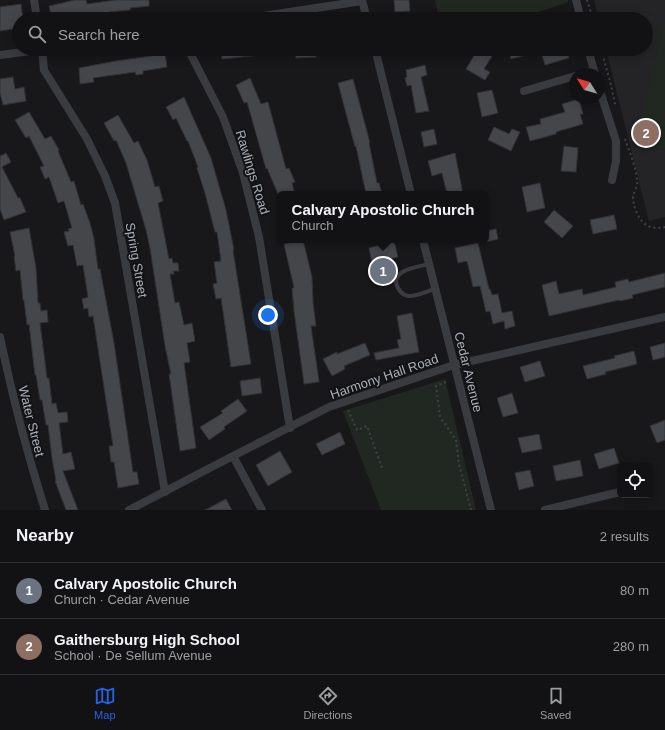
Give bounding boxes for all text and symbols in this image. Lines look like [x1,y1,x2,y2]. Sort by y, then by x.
search box [12,12,653,56]
icon: search [26,23,48,45]
text: Search here [58,26,140,43]
north arrow [569,68,605,104]
pin: 2 [633,118,659,148]
street label: Rawlings Road [233,128,272,216]
popup [277,191,489,243]
text: Calvary Apostolic Church [292,201,474,218]
text: Church [292,218,334,233]
street label: Spring Street [123,221,151,299]
pin: 1 [370,256,396,286]
your location [258,305,278,325]
street label: Cedar Avenue [451,330,486,414]
street label: Harmony Hall Road [328,351,440,402]
street label: Water Street [15,384,48,458]
map controls [617,462,653,498]
button: locate [617,462,653,498]
text: Nearby [16,526,74,545]
text: 2 results [600,529,649,544]
text: Calvary Apostolic Church [54,575,237,592]
text: 1 [25,583,33,598]
text: 80 m [620,583,649,598]
text: Church · Cedar Avenue [54,592,190,607]
text: Gaithersburg High School [54,631,240,648]
text: 2 [25,639,33,654]
text: 280 m [613,639,649,654]
text: School · De Sellum Avenue [54,648,212,663]
tab: Map [94,685,116,721]
tab: Directions [303,685,352,721]
tab: Saved [540,685,571,721]

